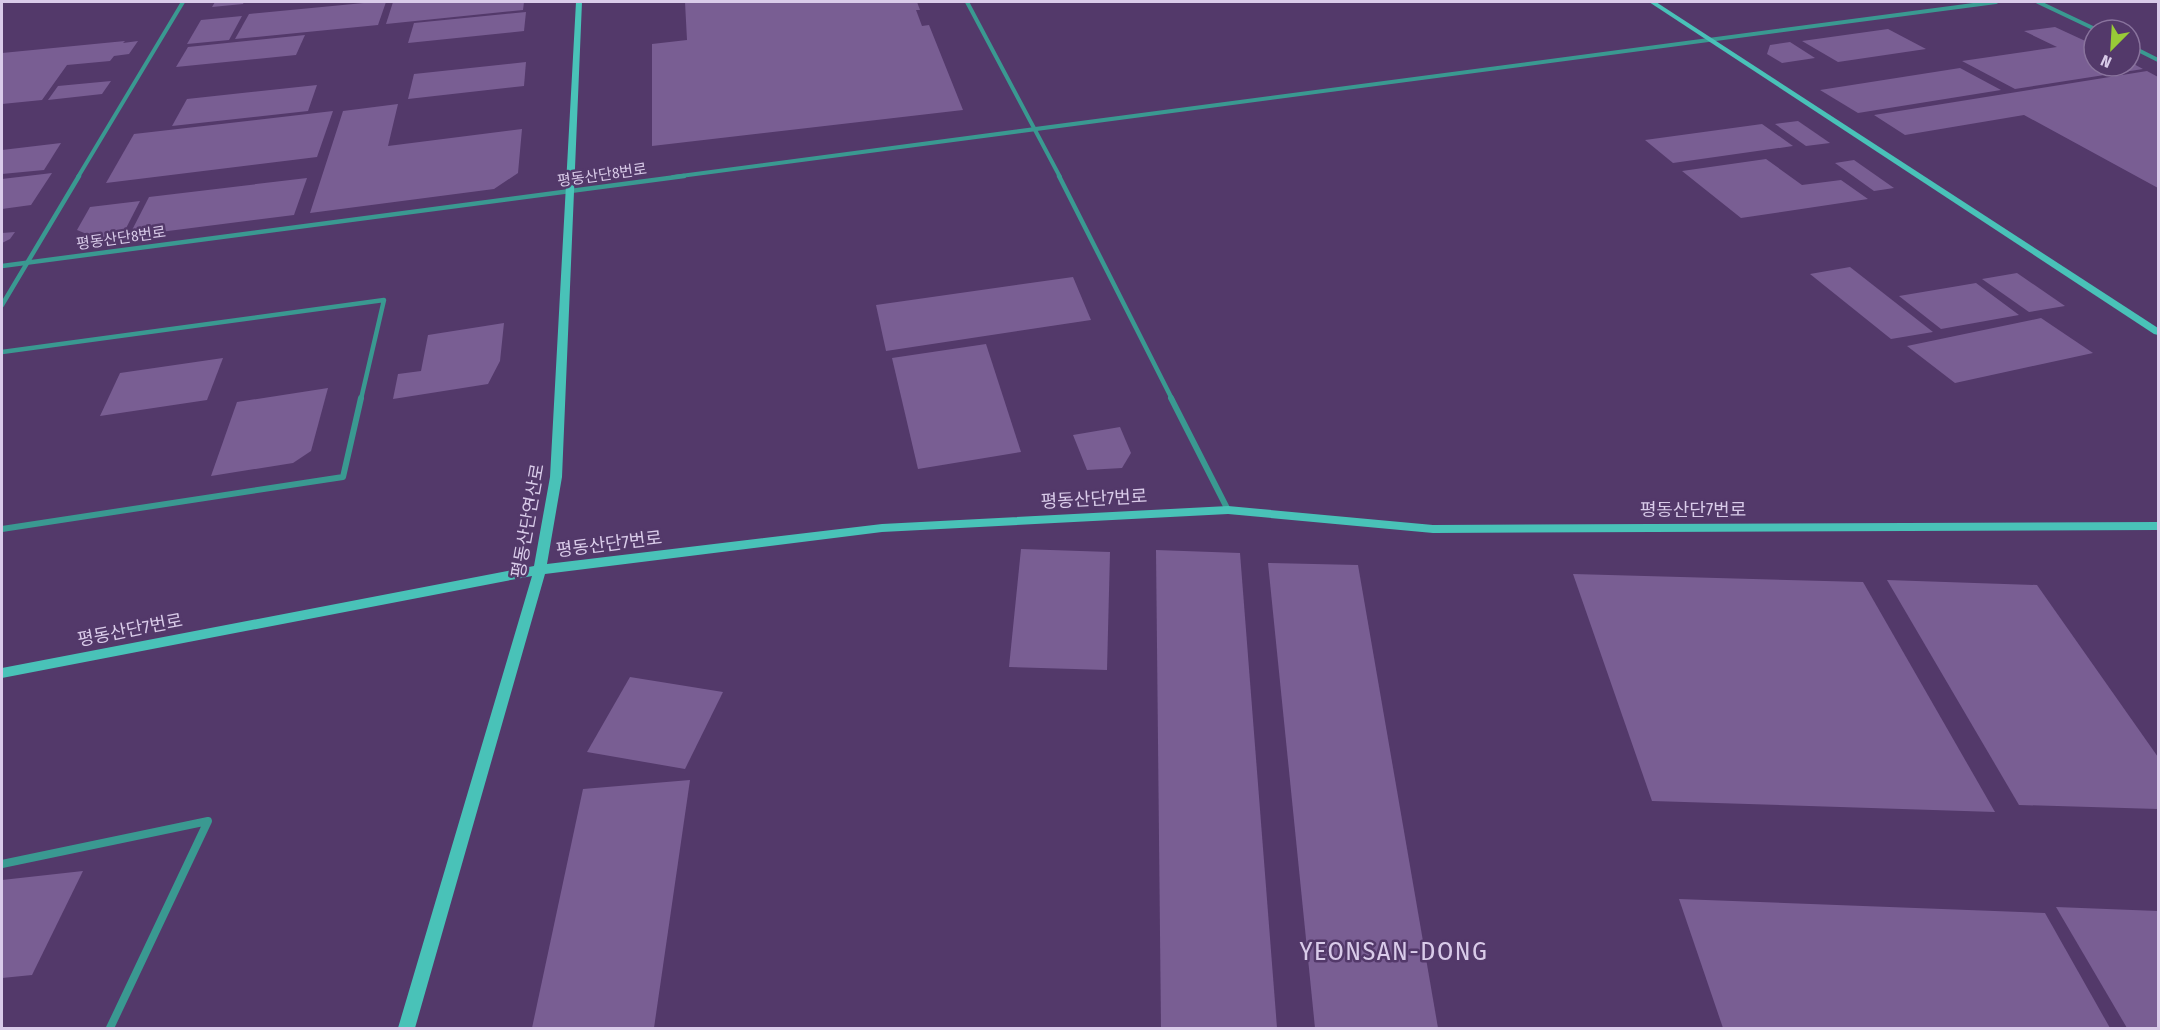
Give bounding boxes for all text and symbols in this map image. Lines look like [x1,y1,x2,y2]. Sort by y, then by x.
north arrow [2082,18,2142,78]
text: N [2098,51,2114,72]
street label: 평동산단8번로 [556,160,648,190]
street label: 평동산단8번로 [75,223,167,253]
street label: 평동산단연산로 [507,462,549,580]
street label: 평동산단7번로 [1040,485,1148,513]
street label: 평동산단7번로 [1640,499,1746,521]
street label: 평동산단7번로 [555,527,663,561]
street label: 평동산단7번로 [76,609,184,651]
district label: YEONSAN-DONG [1300,936,1488,967]

